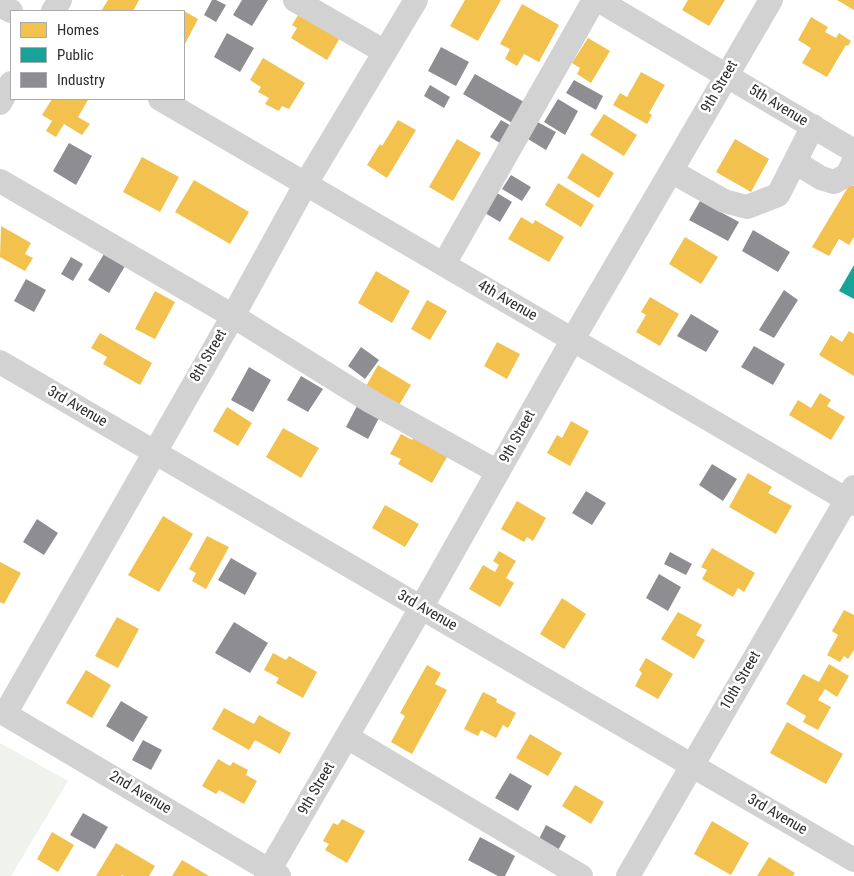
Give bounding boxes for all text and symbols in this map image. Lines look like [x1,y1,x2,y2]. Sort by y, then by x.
legend [10,10,185,100]
text: Homes [57,21,99,39]
text: Public [57,46,94,64]
street label: 9th Street [698,58,742,116]
text: Industry [57,71,105,89]
street label: 5th Avenue [745,81,811,131]
street label: 4th Avenue [474,277,540,325]
street label: 8th Street [187,327,231,385]
street label: 3rd Avenue [44,383,110,431]
street label: 9th Street [496,407,540,467]
street label: 3rd Avenue [394,587,460,635]
street label: 10th Street [717,648,765,714]
street label: 9th Street [295,760,339,818]
street label: 2nd Avenue [106,768,174,818]
street label: 3rd Avenue [744,791,810,839]

